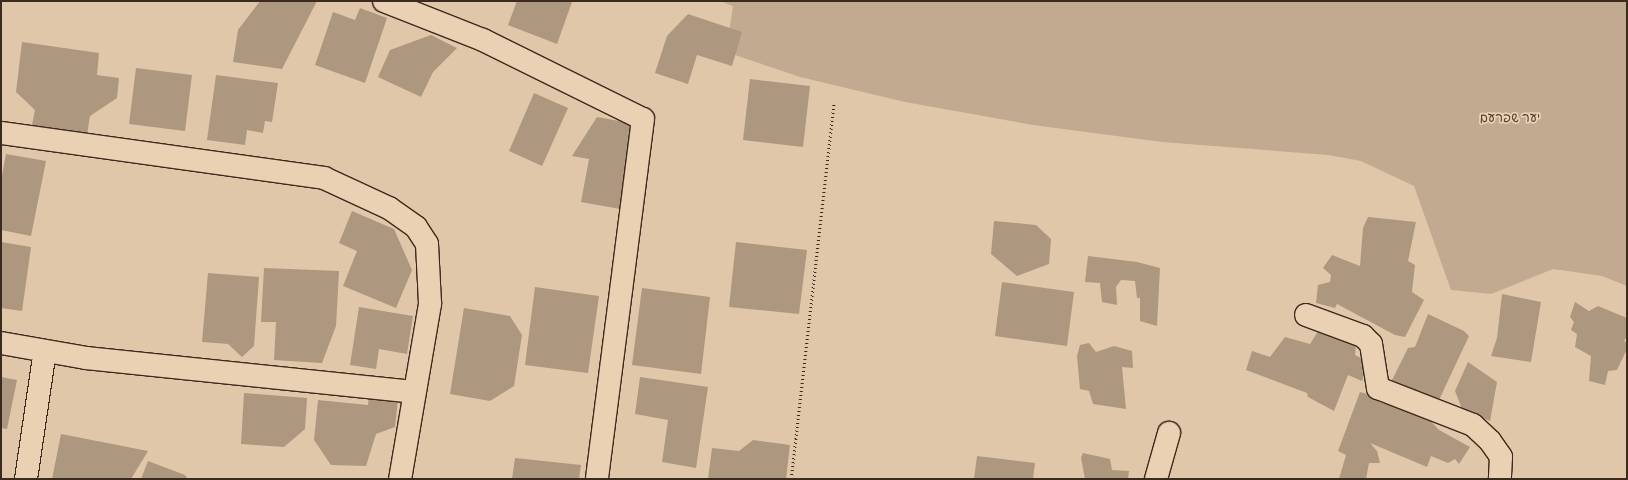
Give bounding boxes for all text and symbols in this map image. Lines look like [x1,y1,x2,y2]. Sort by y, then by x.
park label: יער שפרעם [1480,110,1540,126]

